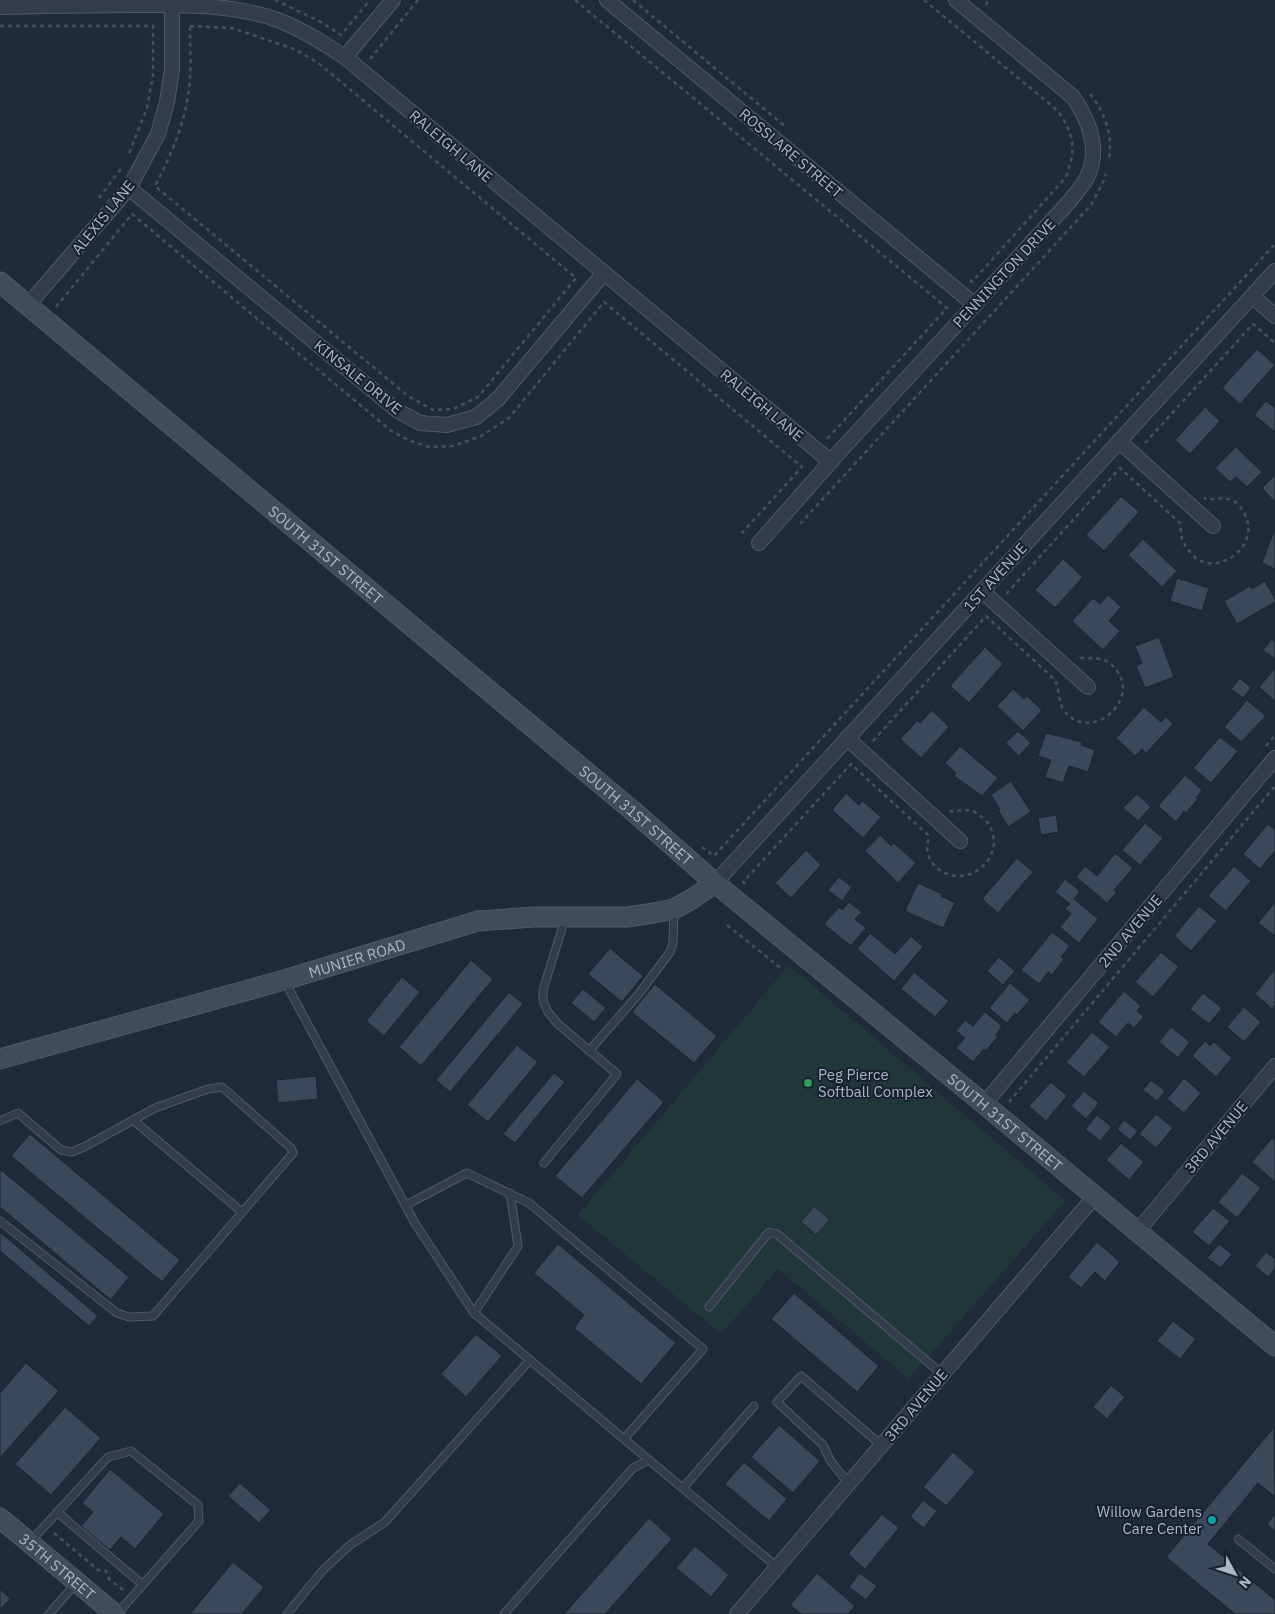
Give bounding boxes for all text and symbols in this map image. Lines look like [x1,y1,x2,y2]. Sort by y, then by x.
street label: ROSSLARE STREET [735,104,847,202]
street label: RALEIGH LANE [406,106,496,186]
street label: ALEXIS LANE [67,176,139,258]
street label: PENNINGTON DRIVE [949,215,1059,331]
street label: KINSALE DRIVE [310,336,406,418]
street label: RALEIGH LANE [717,365,807,445]
street label: SOUTH 31ST STREET [265,501,388,608]
street label: 1ST AVENUE [959,539,1031,615]
street label: SOUTH 31ST STREET [576,761,697,869]
street label: 2ND AVENUE [1094,891,1166,971]
street label: MUNIER ROAD [306,934,408,982]
place label: Peg Pierce Softball Complex [818,1065,933,1101]
street label: SOUTH 31ST STREET [944,1069,1067,1175]
marker: Peg Pierce Softball Complex [802,1077,814,1089]
street label: 3RD AVENUE [1180,1097,1252,1177]
street label: 3RD AVENUE [880,1365,952,1445]
place label: Willow Gardens Care Center [1097,1502,1202,1538]
marker: Willow Gardens Care Center [1206,1514,1218,1526]
street label: 35TH STREET [16,1529,100,1604]
north arrow [1210,1549,1260,1599]
text: N [1235,1573,1255,1592]

